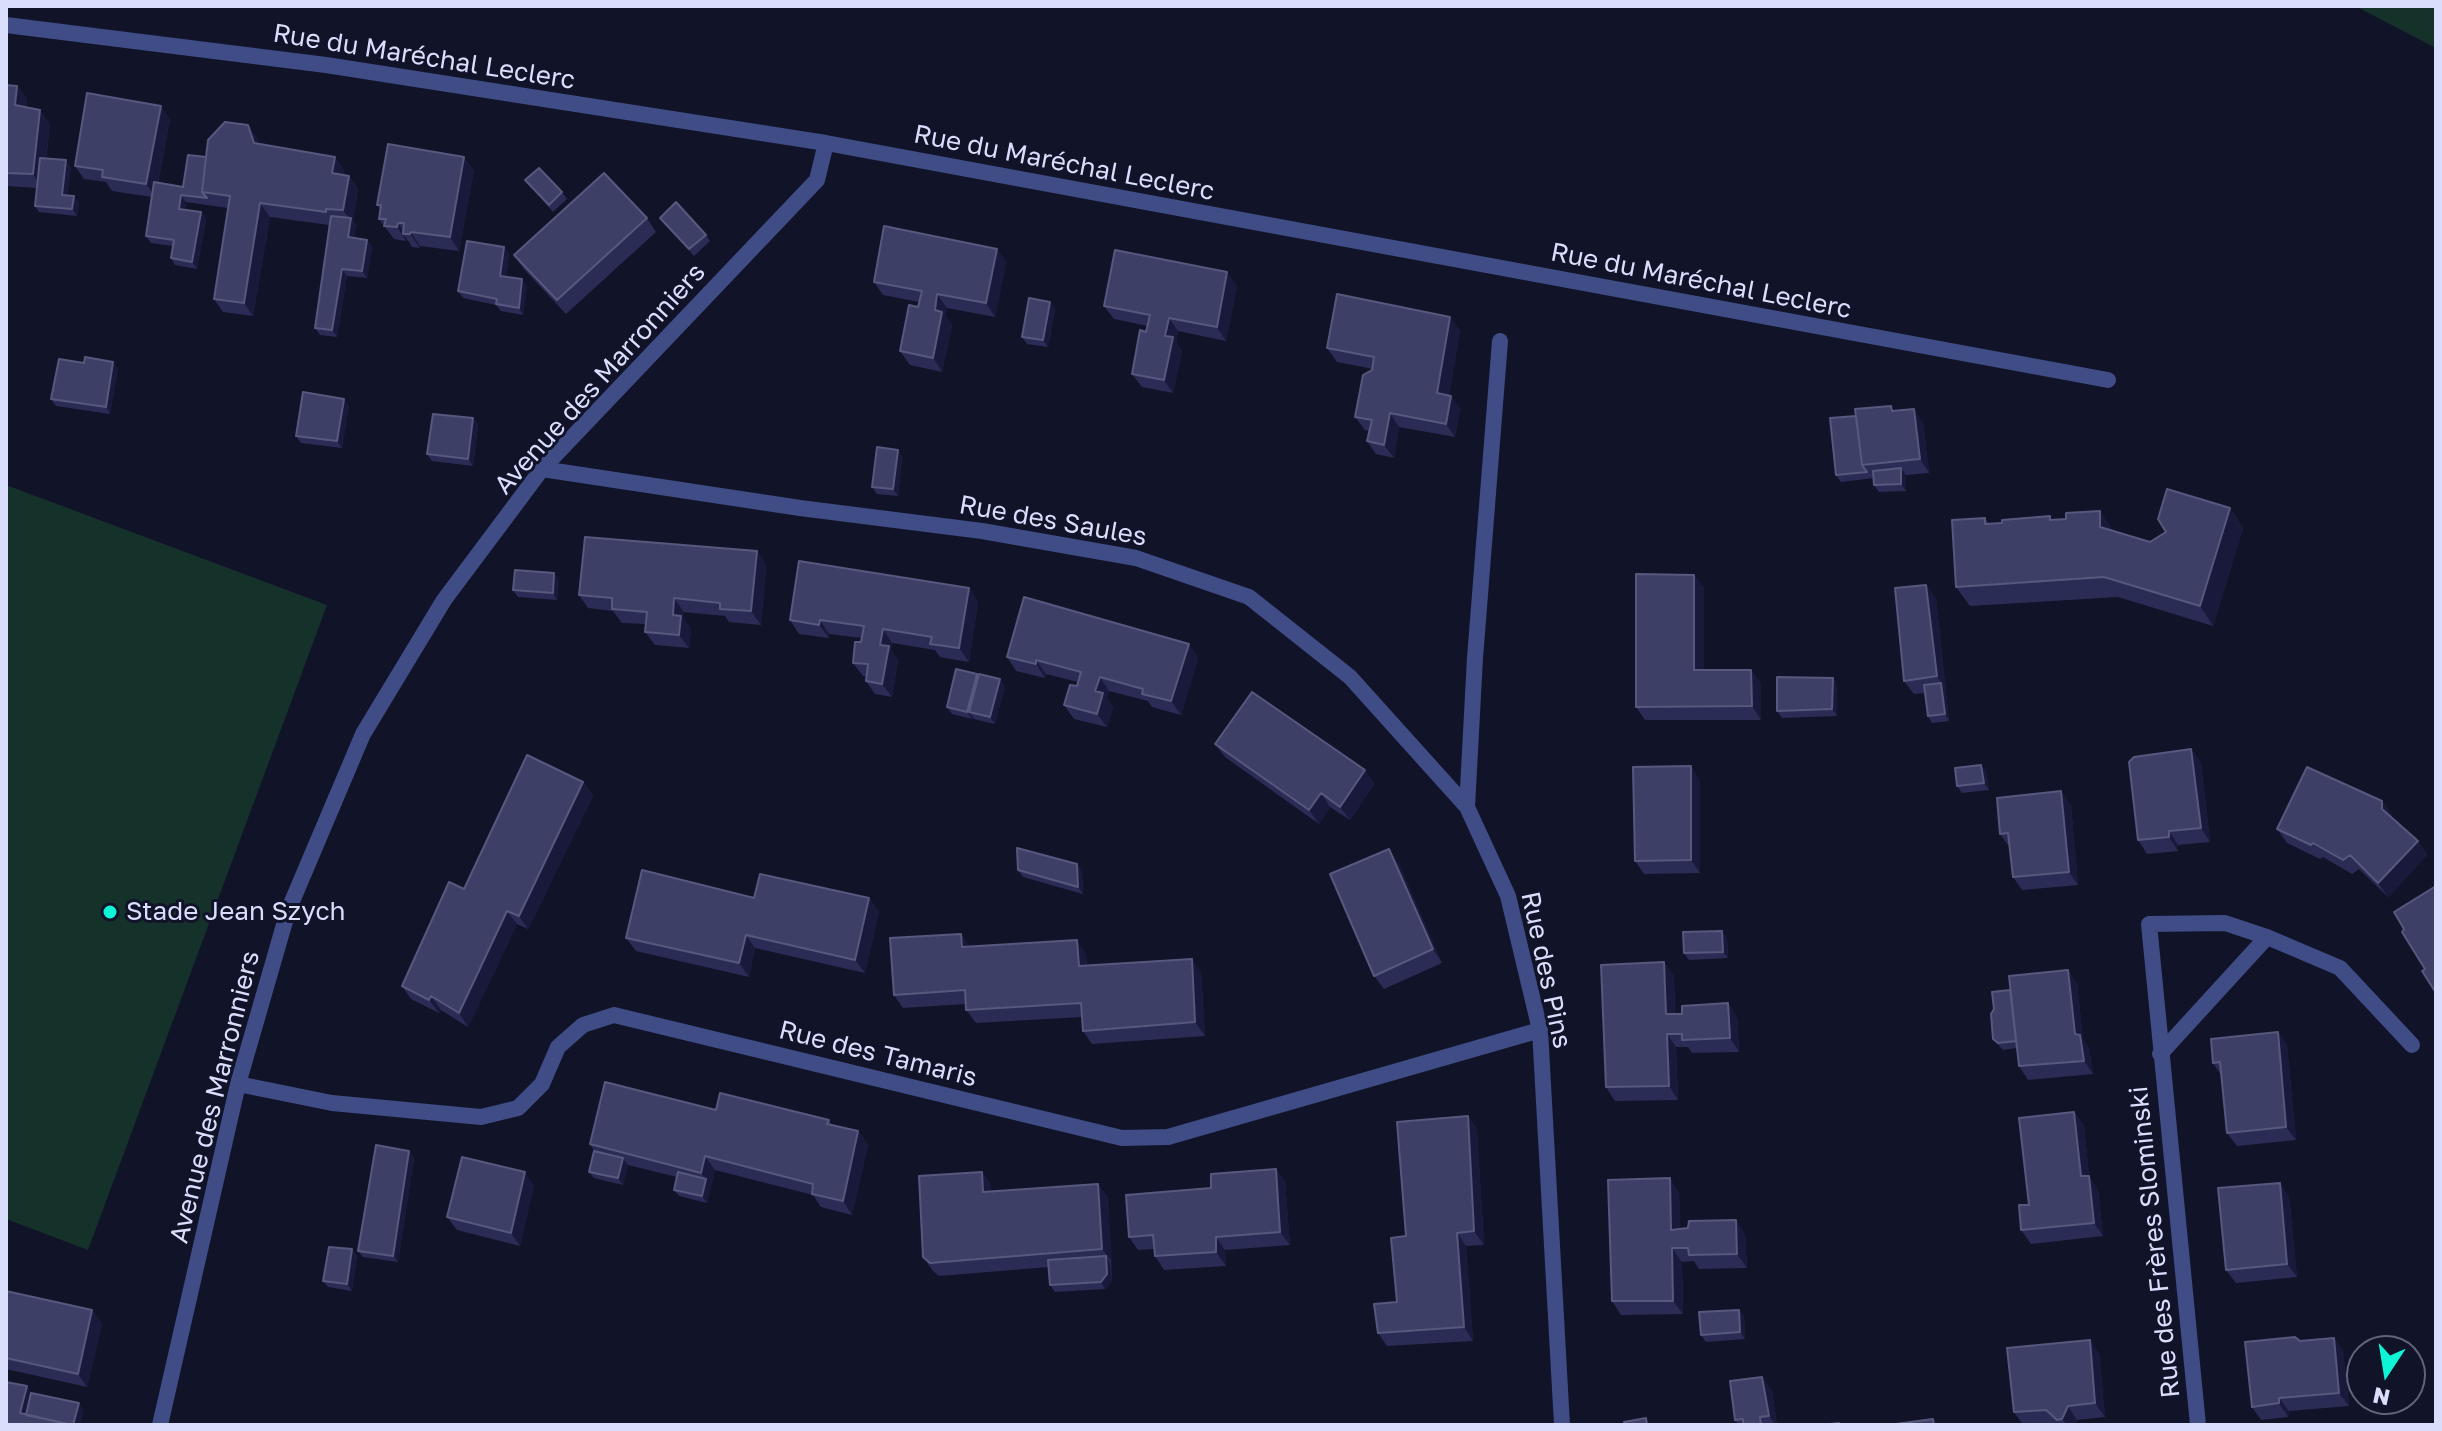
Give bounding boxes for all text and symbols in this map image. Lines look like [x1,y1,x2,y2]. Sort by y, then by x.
street label: Rue du Maréchal Leclerc [271,18,577,96]
street label: Rue du Maréchal Leclerc [911,119,1217,207]
street label: Rue du Maréchal Leclerc [1548,237,1854,325]
street label: Avenue des Marronniers [488,257,712,501]
street label: Rue des Saules [957,489,1149,553]
street label: Rue des Pins [1514,889,1578,1051]
place label: Stade Jean Szych [126,896,346,928]
marker: Stade Jean Szych [101,903,119,921]
street label: Avenue des Marronniers [164,948,266,1246]
street label: Rue des Tamaris [776,1014,980,1094]
street label: Rue des Frères Slominski [2123,1085,2187,1399]
north arrow [2346,1335,2426,1415]
text: N [2370,1382,2392,1412]

